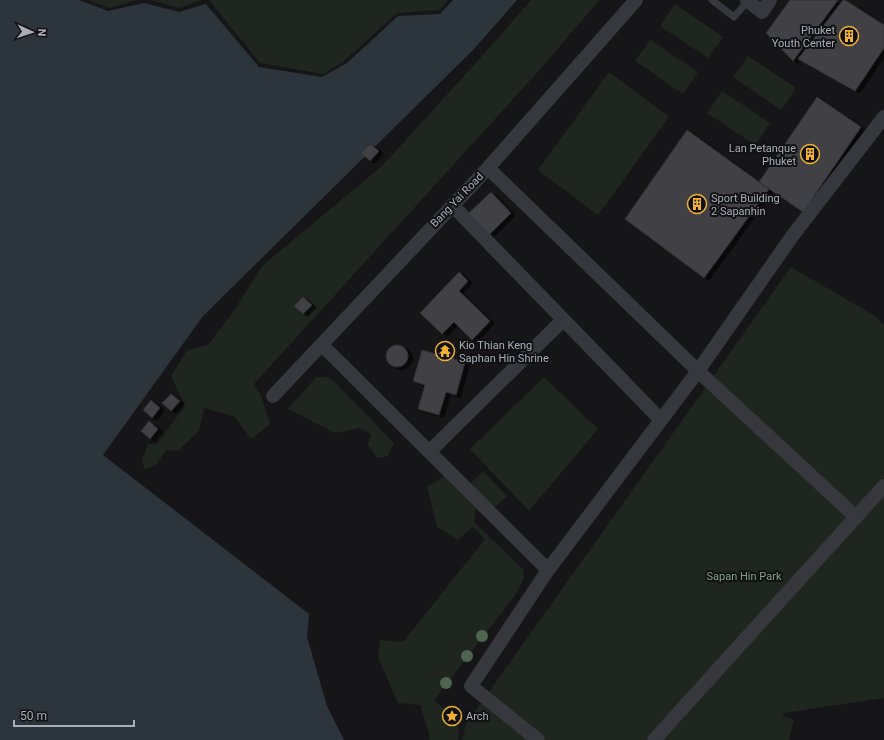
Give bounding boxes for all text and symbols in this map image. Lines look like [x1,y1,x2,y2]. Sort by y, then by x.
north arrow [12,12,52,52]
place label: Phuket Youth Center [772,24,835,50]
building icon: Phuket Youth Center [838,25,860,47]
text: N [35,28,48,37]
place label: Lan Petanque Phuket [729,142,796,168]
building icon: Lan Petanque Phuket [799,143,821,165]
street label: Bang Yai Road [428,170,486,230]
place label: Sport Building 2 Sapanhin [711,192,780,218]
building icon: Sport Building 2 Sapanhin [686,193,708,215]
place label: Kio Thian Keng Saphan Hin Shrine [459,339,549,365]
temple icon: Kio Thian Keng Saphan Hin Shrine [434,340,456,362]
park label: Sapan Hin Park [707,570,782,583]
scale bar [14,702,134,728]
place icon: Arch [441,705,463,727]
text: 50 m [20,709,47,723]
place label: Arch [466,710,489,723]

